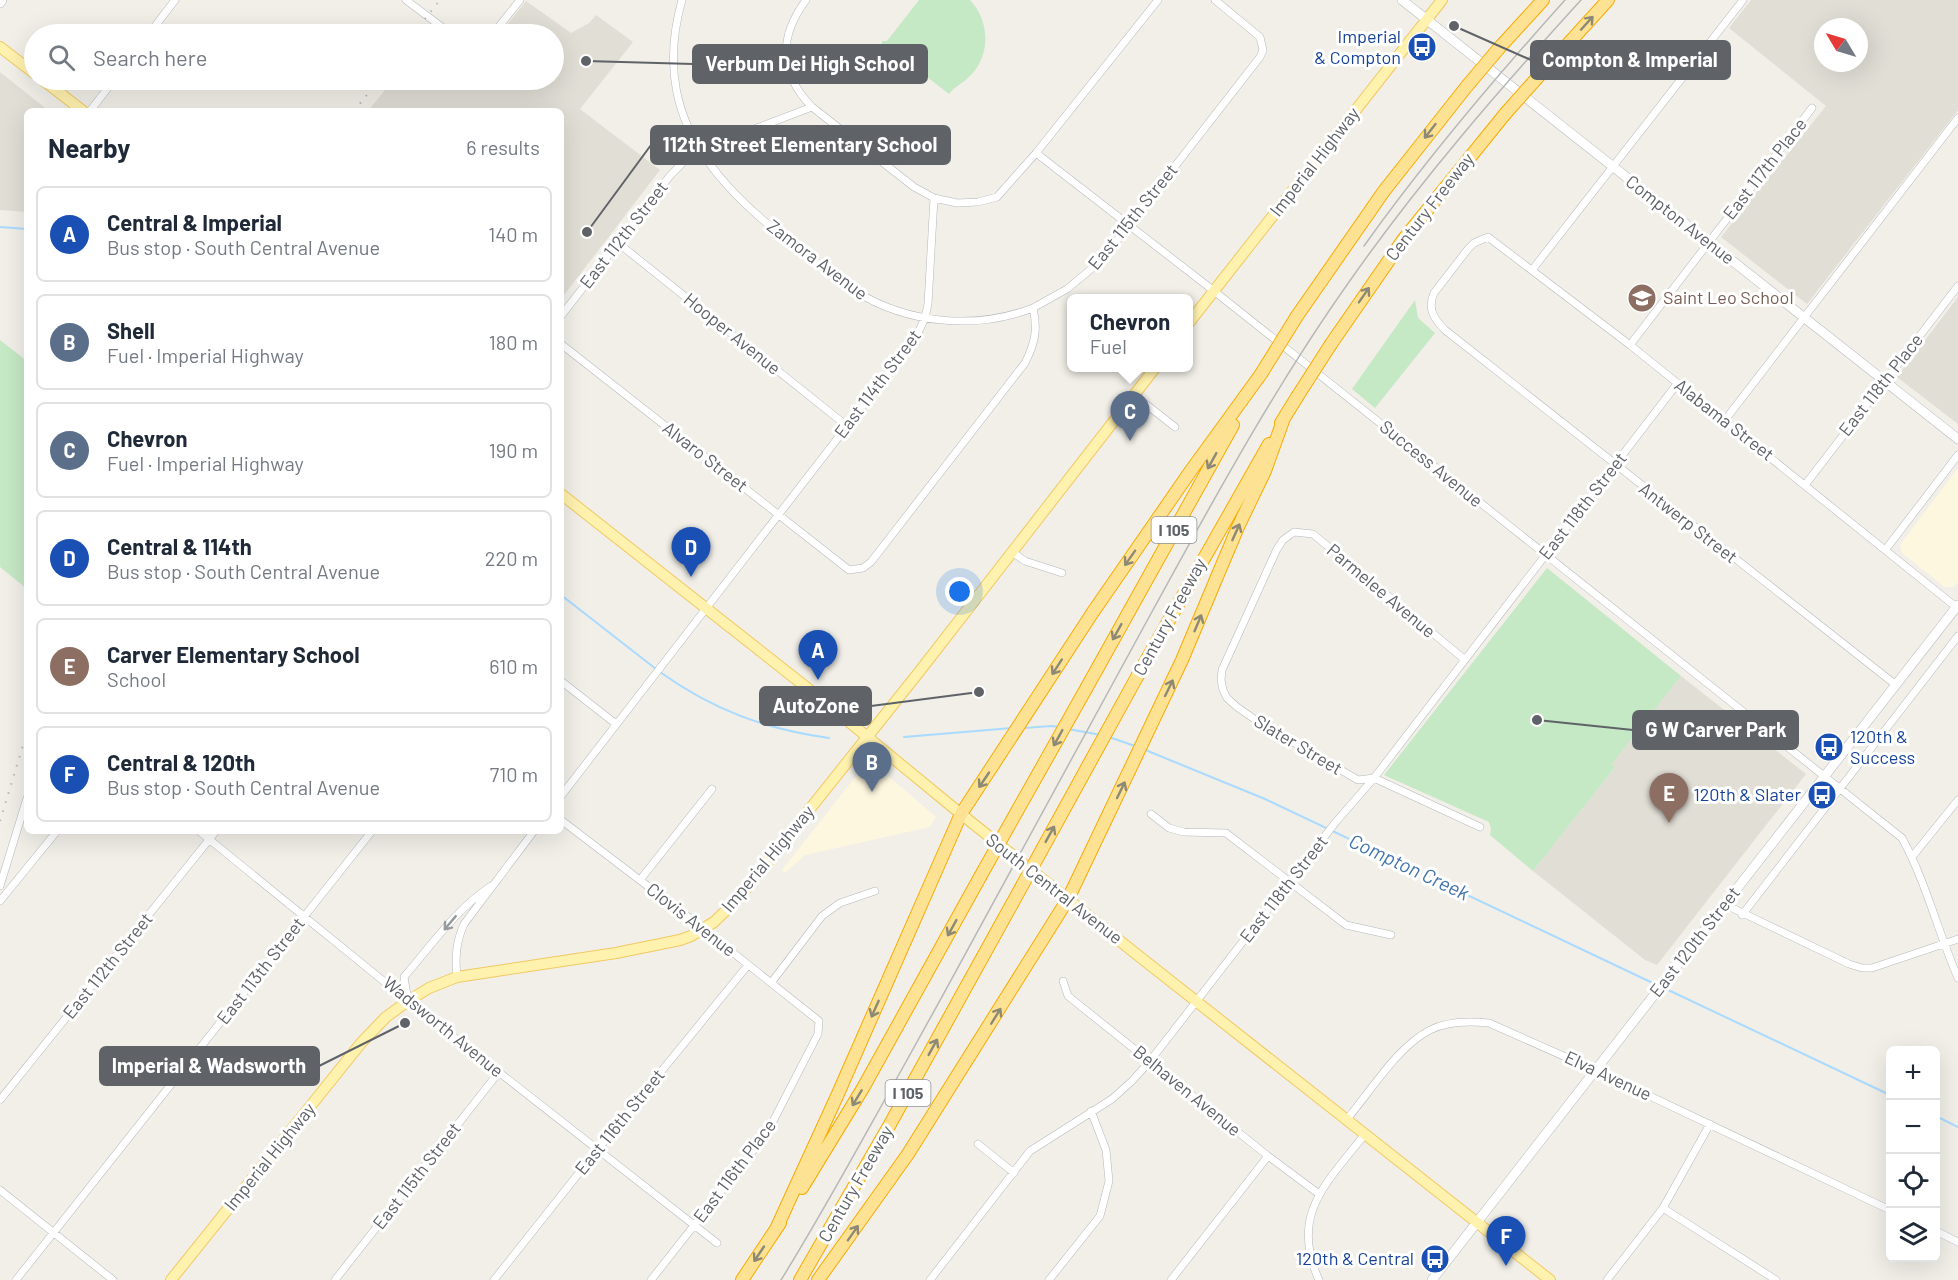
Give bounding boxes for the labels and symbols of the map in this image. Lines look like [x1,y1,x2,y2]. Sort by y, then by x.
one-way arrow [1580,16,1594,31]
north arrow [1814,18,1868,72]
place label: Imperial & Compton [1314,25,1401,68]
bus stop icon: Imperial & Compton [1406,31,1438,63]
callout: Compton & Imperial [1531,41,1730,79]
callout: Verbum Dei High School [693,45,927,83]
text: Compton & Imperial [1542,47,1718,71]
text: Verbum Dei High School [705,51,915,75]
street label: Imperial Highway [1265,102,1364,220]
street label: East 117th Place [1718,113,1811,224]
one-way arrow [1424,123,1437,139]
callout: 112th Street Elementary School [651,126,950,164]
text: 112th Street Elementary School [663,132,937,156]
street label: Century Freeway [1380,148,1478,265]
street label: East 115th Street [1083,159,1182,274]
street label: Compton Avenue [1622,170,1739,269]
street label: East 112th Street [574,176,672,292]
street label: Zamora Avenue [763,214,872,304]
school or university icon: Saint Leo School [1626,282,1658,314]
place label: Saint Leo School [1663,286,1794,308]
street label: Hooper Avenue [680,287,785,379]
one-way arrow [1358,288,1370,304]
street label: East 114th Street [829,325,925,442]
street label: East 118th Place [1833,329,1927,440]
street label: Alabama Street [1671,374,1779,465]
pin: C [1110,392,1150,441]
street label: Success Avenue [1376,415,1488,511]
street label: Alvaro Street [659,416,752,496]
street label: East 118th Street [1534,447,1631,563]
one-way arrow [1206,452,1217,470]
street label: Antwerp Street [1635,477,1742,567]
road number: I 105 [1152,517,1196,543]
one-way arrow [1232,523,1243,541]
pin: D [672,528,710,577]
street label: Parmelee Avenue [1323,538,1440,642]
one-way arrow [1124,550,1136,566]
street label: Century Freeway [1128,554,1210,679]
your location [945,577,974,606]
one-way arrow [1193,614,1204,633]
one-way arrow [1111,623,1123,640]
pin: A [798,630,838,680]
one-way arrow [1051,659,1063,675]
one-way arrow [1163,680,1175,698]
callout: AutoZone [760,687,871,725]
text: AutoZone [773,693,860,717]
street label: Slater Street [1250,709,1347,779]
callout: G W Carver Park [1633,711,1798,749]
text: G W Carver Park [1645,717,1787,741]
place label: 120th & Success [1850,725,1915,768]
one-way arrow [1052,729,1064,746]
bus stop icon: 120th & Success [1813,731,1845,763]
pin: B [852,742,892,792]
one-way arrow [978,771,990,788]
pin: E [1650,774,1688,823]
bus stop icon: 120th & Slater [1806,779,1838,811]
one-way arrow [1116,781,1127,799]
place label: 120th & Slater [1693,783,1801,805]
street label: Imperial Highway [716,800,818,916]
one-way arrow [1044,826,1056,843]
street label: South Central Avenue [982,828,1127,948]
water label: Compton Creek [1345,828,1474,905]
street label: East 118th Street [1235,830,1332,946]
street label: Clovis Avenue [643,878,741,961]
street label: East 120th Street [1644,882,1744,1001]
street label: East 112th Street [58,908,157,1023]
street label: East 113th Street [212,912,309,1028]
one-way arrow [443,915,457,930]
one-way arrow [946,918,957,936]
street label: Wadsworth Avenue [379,971,508,1081]
one-way arrow [868,1000,880,1018]
one-way arrow [990,1008,1002,1025]
one-way arrow [927,1039,939,1056]
street label: Belhaven Avenue [1129,1040,1246,1140]
street label: Elva Avenue [1561,1045,1655,1105]
callout: Imperial & Wadsworth [100,1047,319,1085]
text: Imperial & Wadsworth [112,1053,306,1077]
street label: East 116th Street [570,1064,669,1179]
road number: I 105 [886,1080,930,1106]
one-way arrow [851,1089,863,1106]
street label: Imperial Highway [219,1098,320,1215]
street label: East 116th Place [688,1114,780,1226]
street label: East 115th Street [368,1117,465,1233]
street label: Century Freeway [813,1121,897,1246]
pin: F [1486,1216,1526,1266]
one-way arrow [847,1225,859,1241]
bus stop icon: 120th & Central [1419,1243,1451,1275]
one-way arrow [753,1245,766,1262]
place label: 120th & Central [1296,1247,1414,1269]

